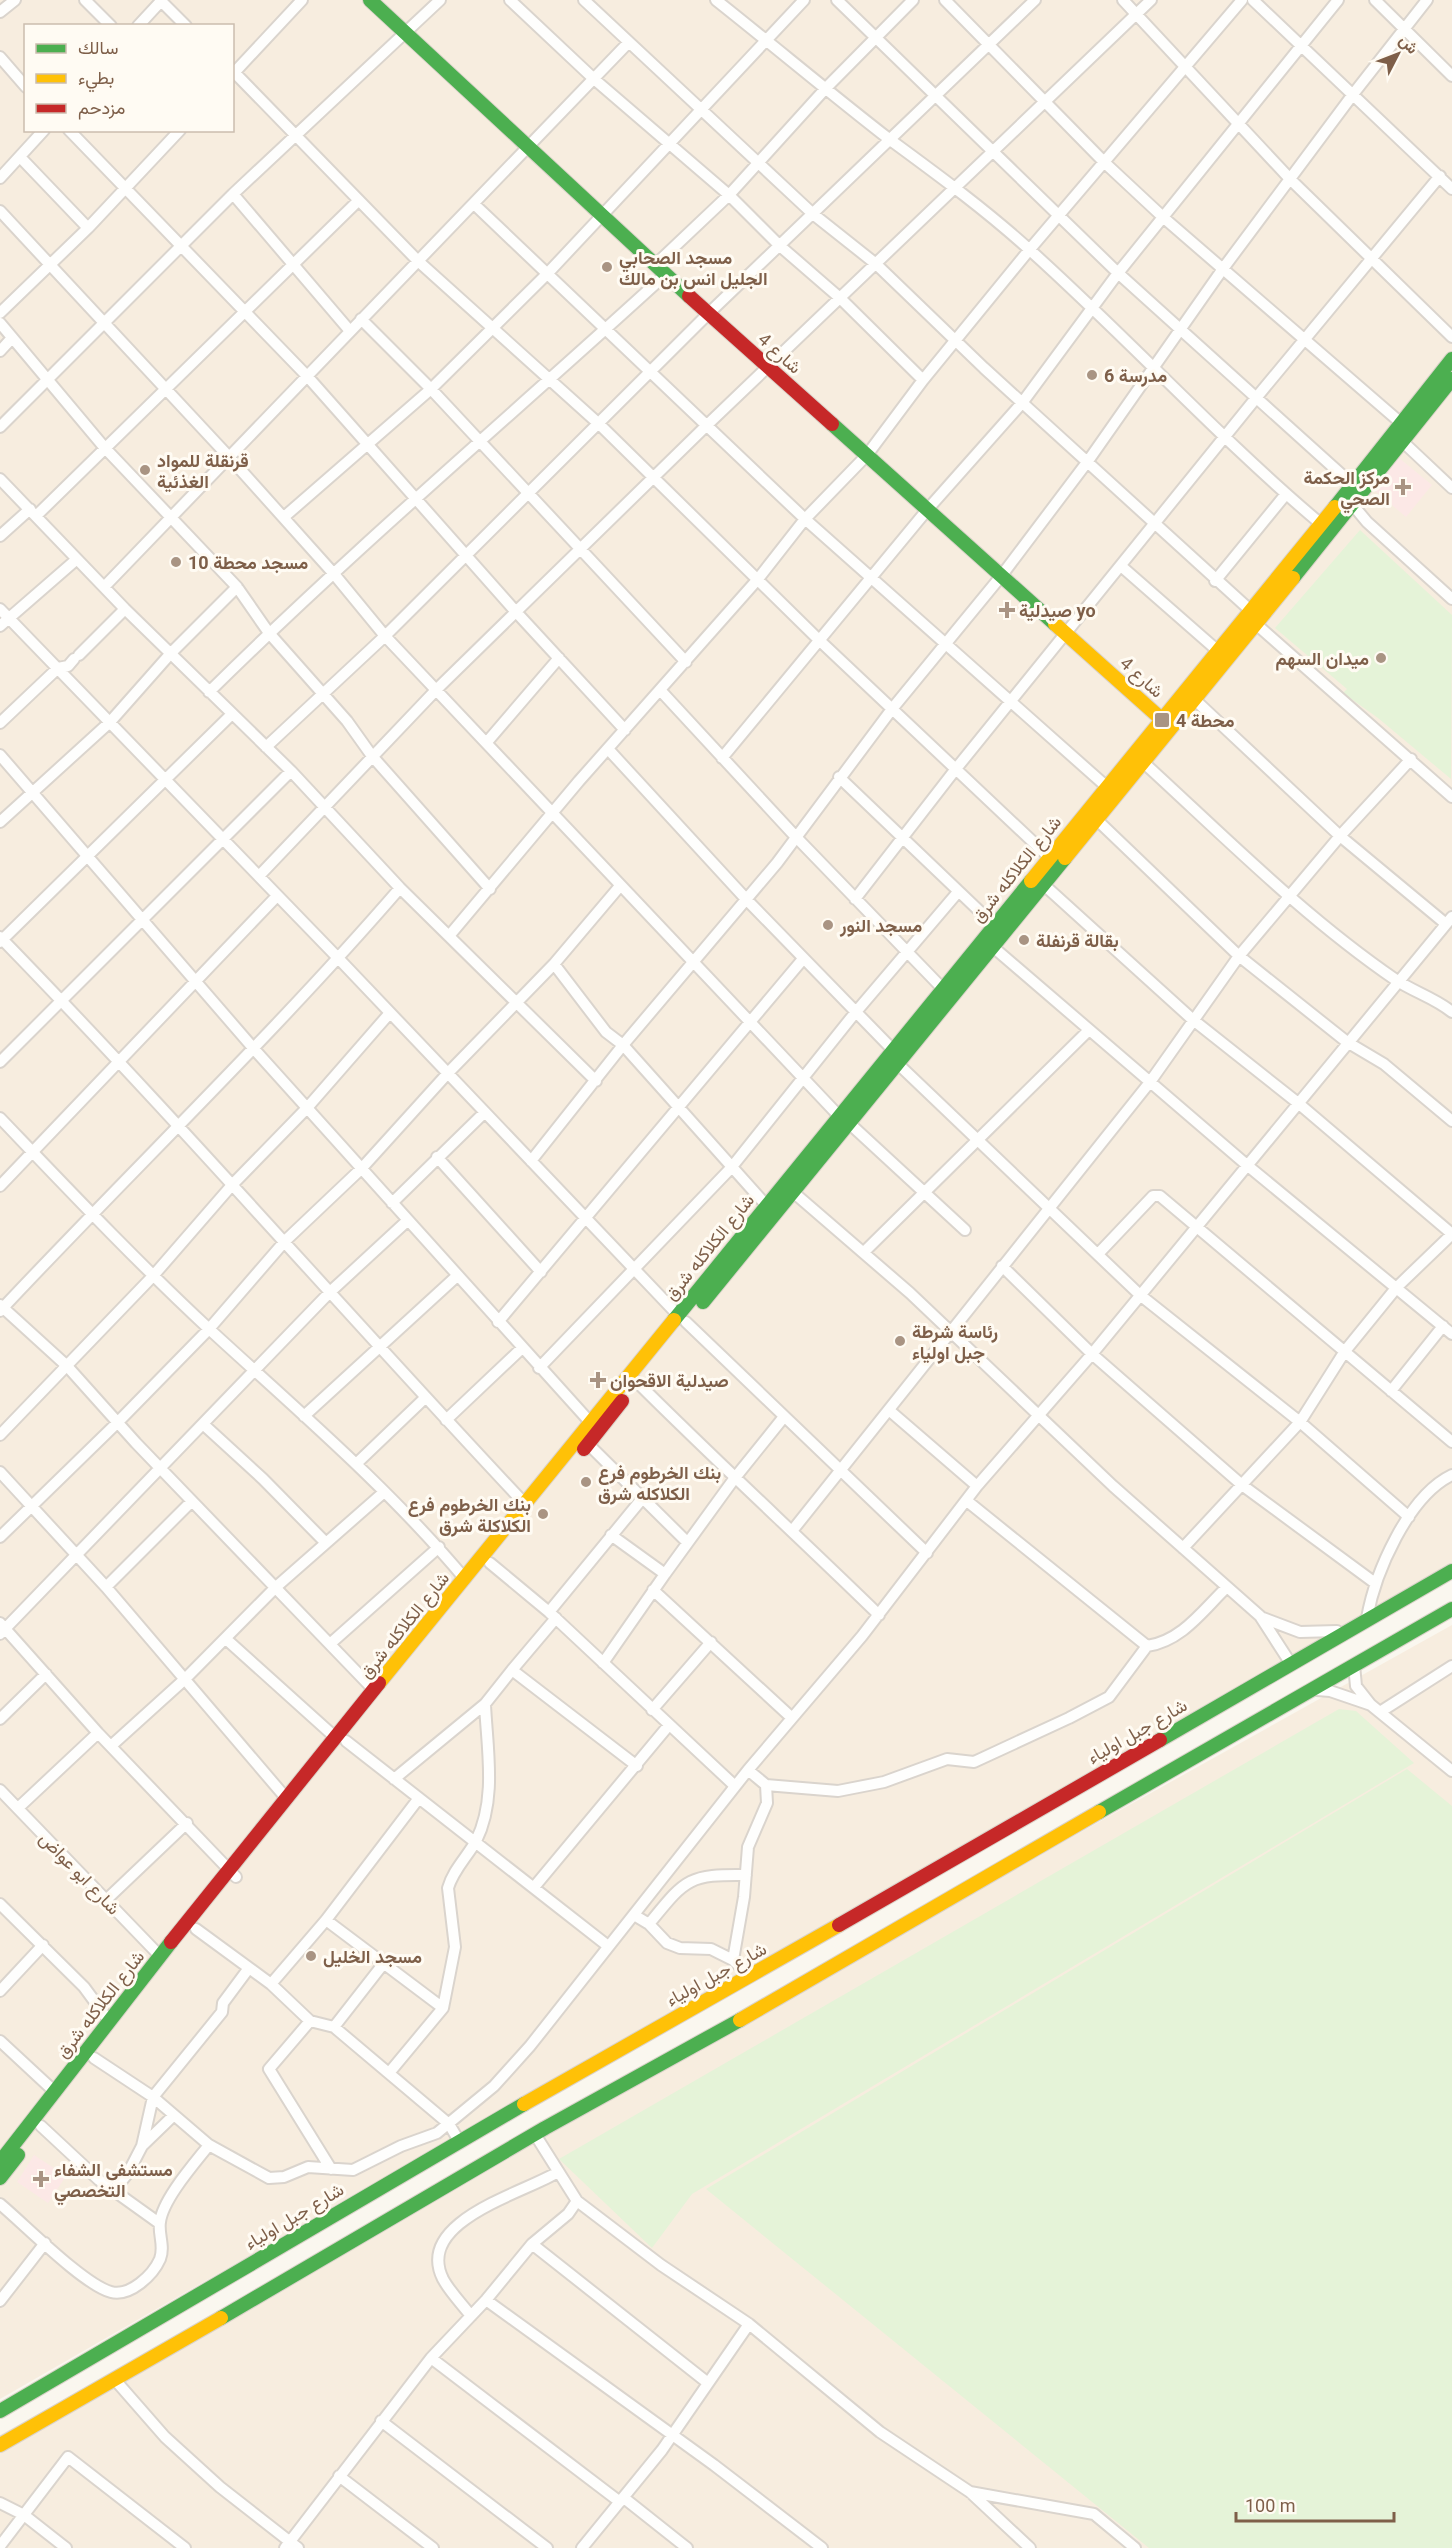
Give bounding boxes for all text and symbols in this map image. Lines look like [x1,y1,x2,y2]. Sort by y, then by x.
legend [24,24,234,132]
north arrow [1368,24,1428,84]
text: ش [1395,31,1422,58]
text: سالك [78,37,118,58]
text: بطيء [78,67,114,93]
text: مزدحم [78,97,125,120]
place label: مسجد الصحابي الجليل انس بن مالك [619,247,768,290]
marker: مسجد الصحابي الجليل انس بن مالك [600,260,614,274]
street label: شارع 4 [753,328,806,379]
place label: مدرسة 6 [1104,365,1168,387]
marker: مدرسة 6 [1085,368,1099,382]
place label: قرنقلة للمواد الغذئية [157,450,249,493]
marker: قرنقلة للمواد الغذئية [138,463,152,477]
place label: مركز الحكمة الصحي [1304,467,1390,514]
marker: مركز الحكمة الصحي [1394,478,1412,496]
place label: مسجد محطة 10 [188,552,309,574]
marker: مسجد محطة 10 [169,555,183,569]
place label: صيدلية yo [1019,600,1096,622]
marker: صيدلية yo [1000,603,1014,617]
place label: ميدان السهم [1275,648,1369,671]
marker: ميدان السهم [1374,651,1388,665]
street label: شارع 4 [1115,652,1168,703]
place label: محطة 4 [1176,710,1235,731]
marker: محطة 4 [1153,711,1171,729]
street label: شارع الكلاكله شرق [967,812,1067,928]
place label: مسجد النور [839,915,922,937]
marker: مسجد النور [821,918,835,932]
place label: بقالة قرنفلة [1036,930,1119,952]
marker: بقالة قرنفلة [1017,933,1031,947]
street label: شارع الكلاكله شرق [660,1190,760,1306]
place label: رئاسة شرطة جبل اولياء [912,1321,998,1364]
marker: رئاسة شرطة جبل اولياء [893,1334,907,1348]
place label: صيدلية الاقحوان [610,1370,729,1392]
marker: صيدلية الاقحوان [591,1373,605,1387]
place label: بنك الخرطوم فرع الكلاكله شرق [598,1462,721,1505]
marker: بنك الخرطوم فرع الكلاكله شرق [579,1475,593,1489]
place label: بنك الخرطوم فرع الكلاكلة شرق [408,1494,531,1537]
marker: بنك الخرطوم فرع الكلاكلة شرق [536,1507,550,1521]
street label: شارع الكلاكله شرق [355,1568,455,1684]
street label: شارع جبل اولياء [1084,1694,1191,1770]
street label: شارع ابو عواض [34,1827,125,1920]
street label: شارع جبل اولياء [662,1938,771,2012]
street label: شارع الكلاكله شرق [52,1946,150,2063]
place label: مسجد الخليل [323,1946,422,1968]
marker: مسجد الخليل [304,1949,318,1963]
place label: مستشفى الشفاء التخصصي [54,2159,173,2206]
marker: مستشفى الشفاء التخصصي [32,2170,50,2188]
street label: شارع جبل اولياء [241,2178,348,2255]
scale bar [1236,2485,1394,2523]
text: 100 m [1245,2495,1296,2516]

